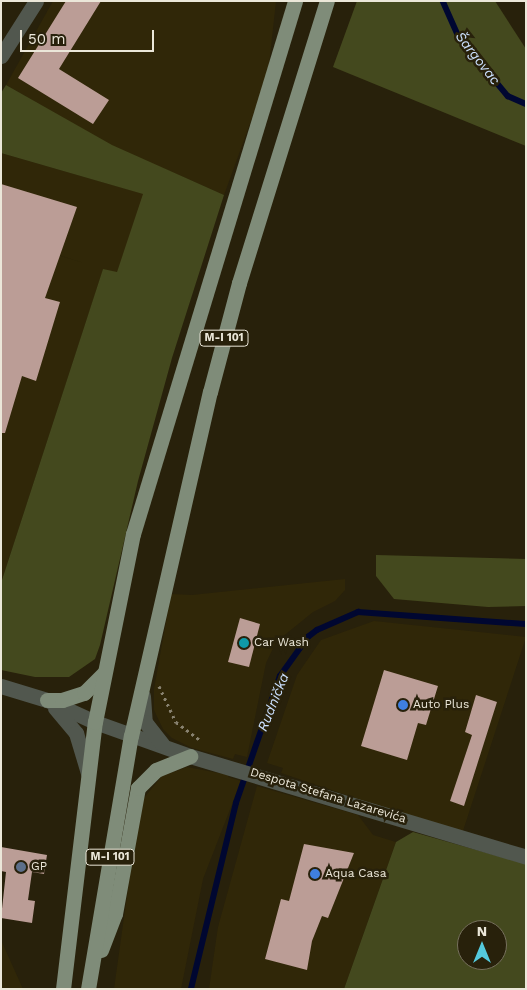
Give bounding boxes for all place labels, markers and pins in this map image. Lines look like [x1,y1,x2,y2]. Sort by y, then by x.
place label: Car Wash [254,636,310,650]
marker: Car Wash [238,637,250,649]
place label: Auto Plus [413,698,469,712]
marker: Auto Plus [397,699,409,711]
place label: GP [31,860,47,874]
marker: GP [15,861,27,873]
place label: Aqua Casa [325,867,387,881]
marker: Aqua Casa [309,868,321,880]

